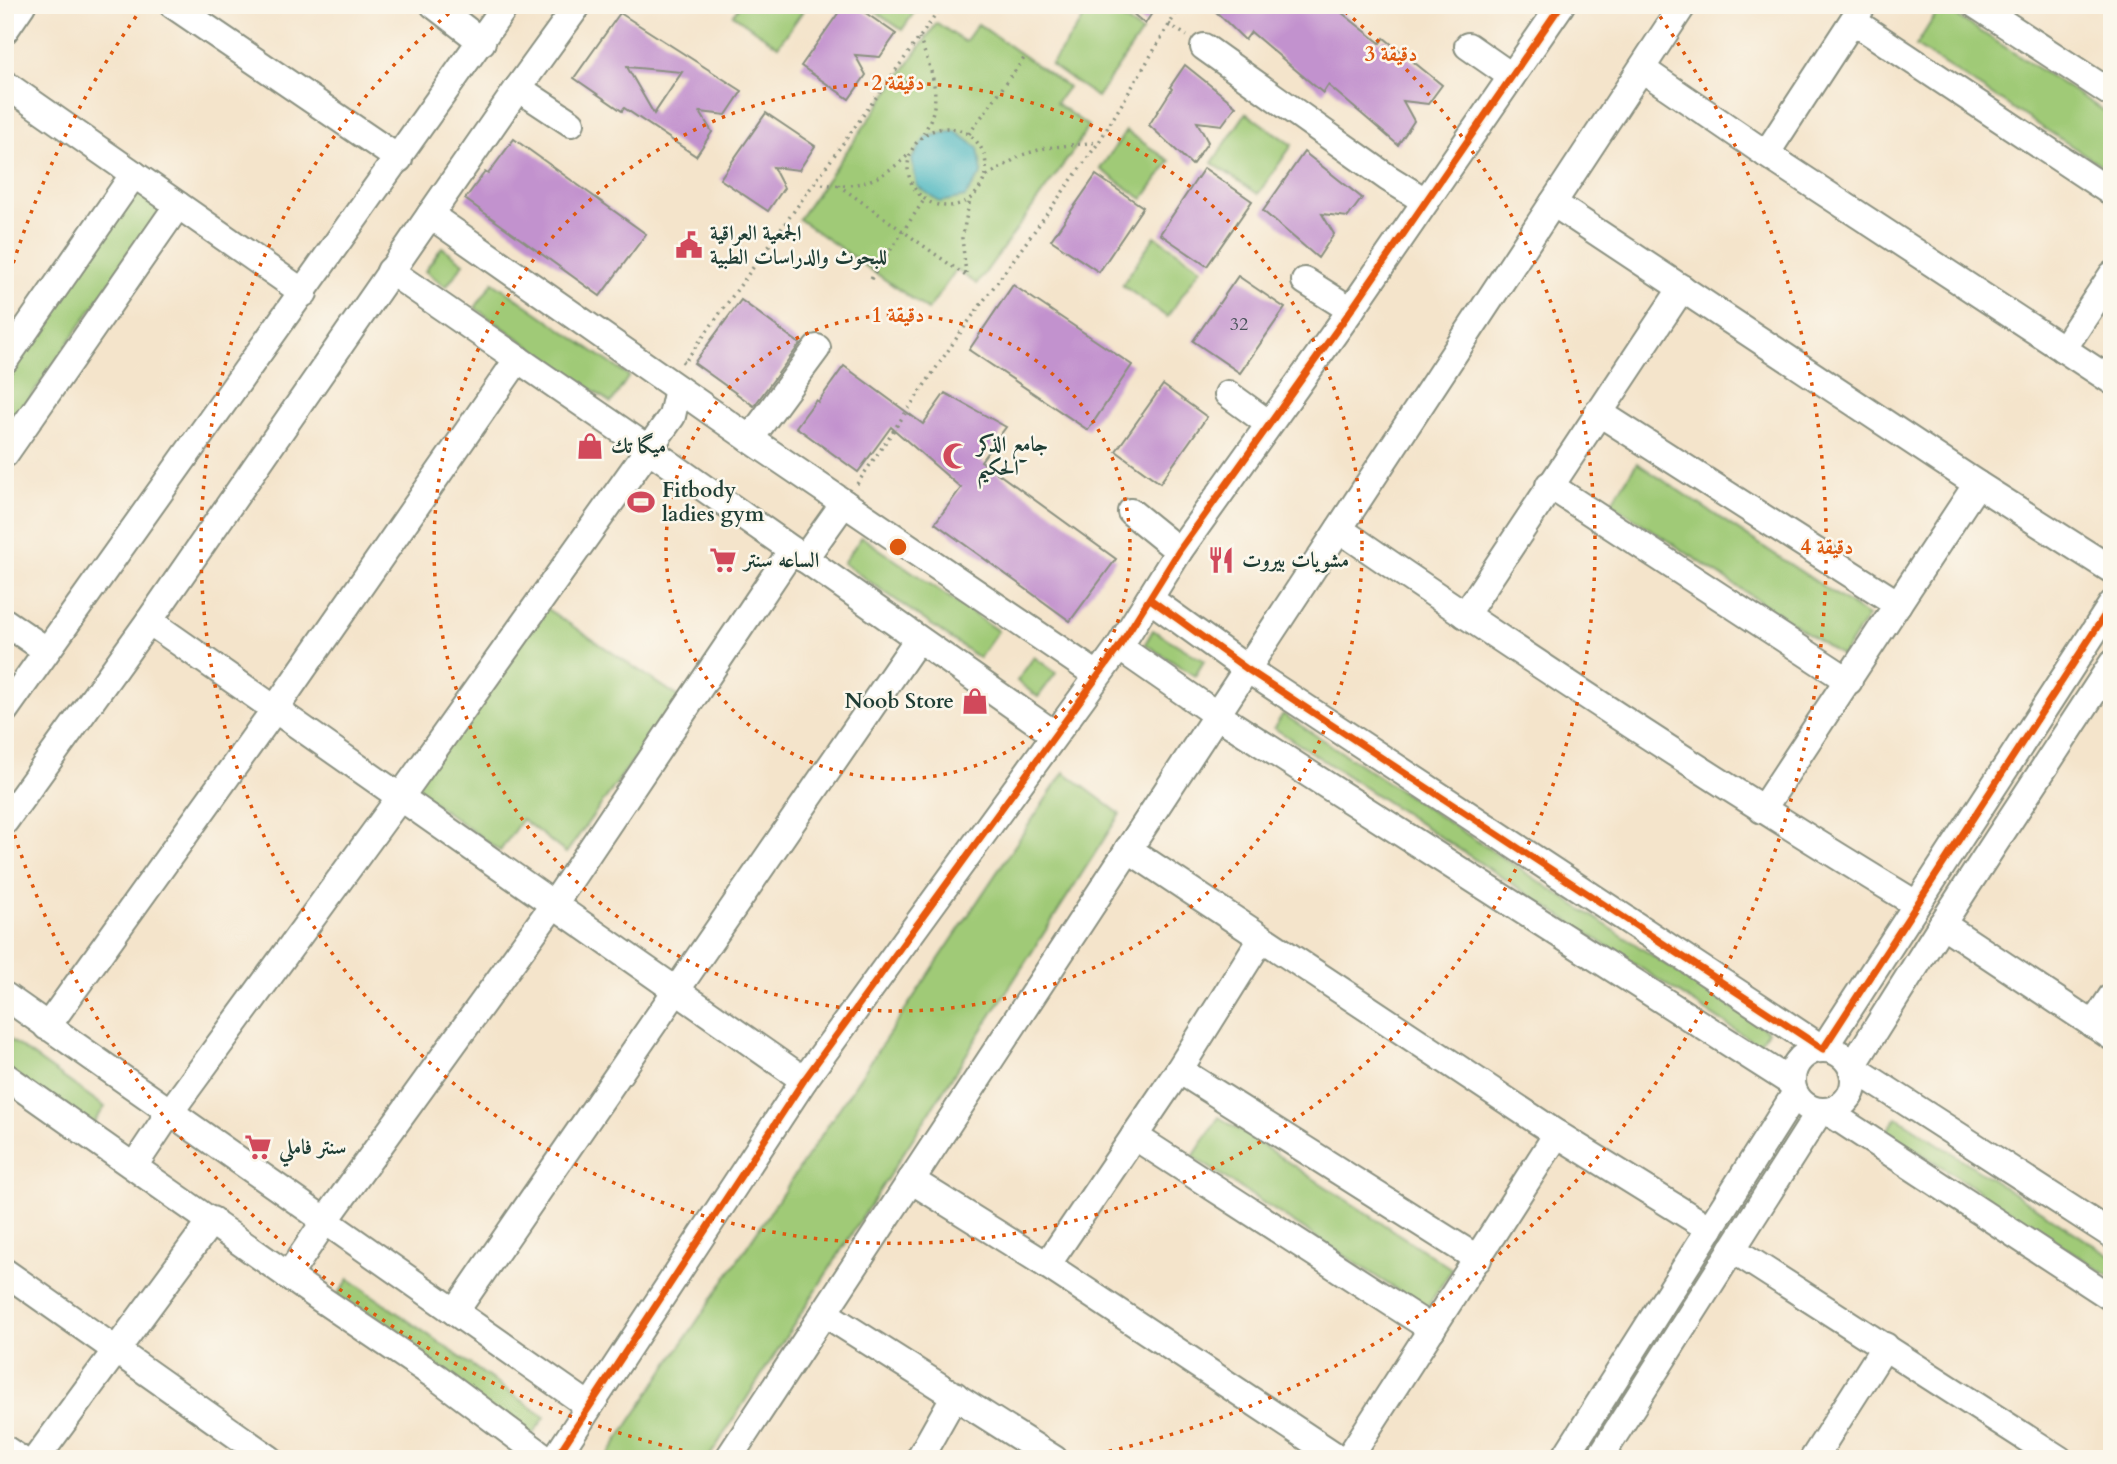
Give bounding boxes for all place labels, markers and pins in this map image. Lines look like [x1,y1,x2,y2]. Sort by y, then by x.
place label: الجمعية العراقية للبحوث والدراسات الطبية [710,219,887,272]
public building icon: الجمعية العراقية للبحوث والدراسات الطبية [674,230,704,260]
place label: جامع الذكر الحكيم [975,430,1048,489]
shop icon: ميگا تك [575,431,605,461]
place label: ميگا تك [611,432,666,461]
mosque icon: جامع الذكر الحكيم [941,441,971,471]
place label: Fitbody ladies gym [662,476,765,529]
sports icon: Fitbody ladies gym [626,487,656,517]
centre of rings [886,535,910,559]
supermarket icon: الساعه سنتر [708,545,738,575]
restaurant icon: مشويات بيروت [1206,545,1236,575]
place label: الساعه سنتر [742,546,819,575]
place label: مشويات بيروت [1242,546,1349,575]
shop icon: Noob Store [960,686,990,716]
place label: Noob Store [845,687,954,716]
supermarket icon: سنتر فاملي [243,1132,273,1162]
place label: سنتر فاملي [278,1133,346,1167]

